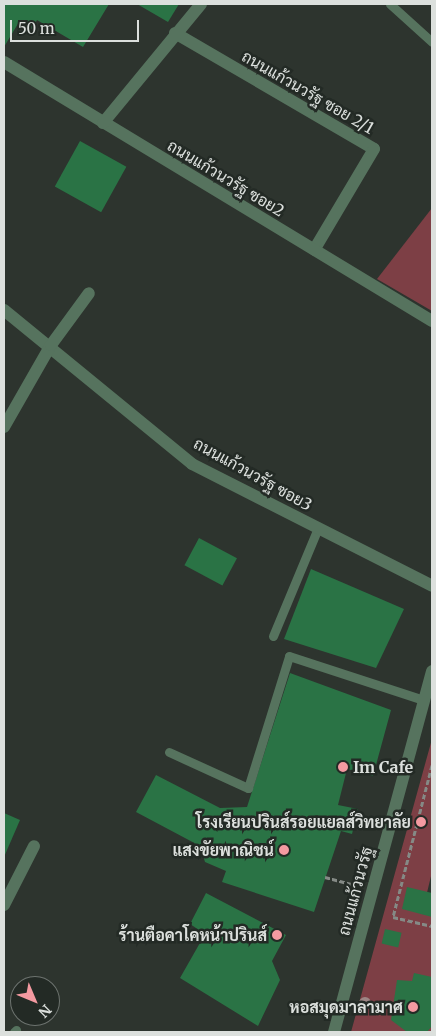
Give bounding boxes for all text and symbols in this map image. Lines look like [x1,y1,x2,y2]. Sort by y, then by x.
scale bar [12,10,141,42]
text: 50 m [18,19,55,38]
street label: ถนนแก้วนวรัฐ ซอย 2/1 [239,46,377,138]
street label: ถนนแก้วนวรัฐ ซอย2 [164,136,288,220]
street label: ถนนแก้วนวรัฐ ซอย3 [190,433,316,515]
place label: Im Cafe [353,757,413,777]
marker: Im Cafe [337,761,349,773]
place label: โรงเรียนปรินส์รอยแยลส์วิทยาลัย [196,812,411,832]
marker: โรงเรียนปรินส์รอยแยลส์วิทยาลัย [415,816,427,828]
place label: แสงขัยพาณิชน์ [172,840,274,860]
marker: แสงขัยพาณิชน์ [278,844,290,856]
street label: ถนนแก้วนวรัฐ [334,845,376,937]
place label: ร้านตือคาโคหน้าปรินส์ [119,925,267,945]
marker: ร้านตือคาโคหน้าปรินส์ [271,929,283,941]
north arrow [10,976,60,1026]
place label: หอสมุดมาลามาศ [289,997,403,1017]
text: N [35,1001,55,1021]
marker: หอสมุดมาลามาศ [407,1001,419,1013]

